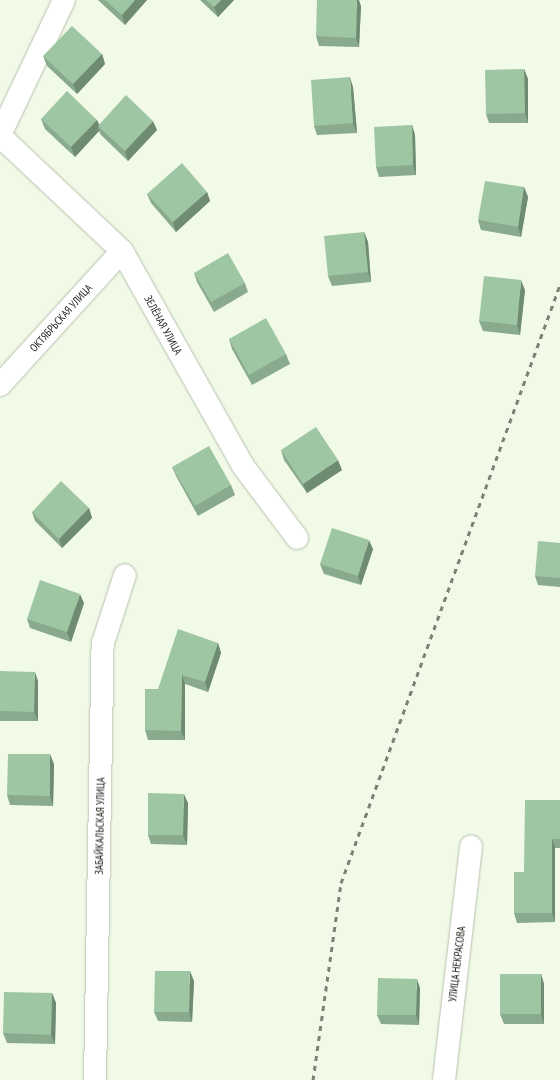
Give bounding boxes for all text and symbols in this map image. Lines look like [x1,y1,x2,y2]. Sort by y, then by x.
street label: ОКТЯБРЬСКАЯ УЛИЦА [27,281,95,355]
street label: ЗЕЛЁНАЯ УЛИЦА [141,293,185,357]
street label: ЗАБАЙКАЛЬСКАЯ УЛИЦА [93,777,107,875]
street label: УЛИЦА НЕКРАСОВА [446,925,468,1003]

